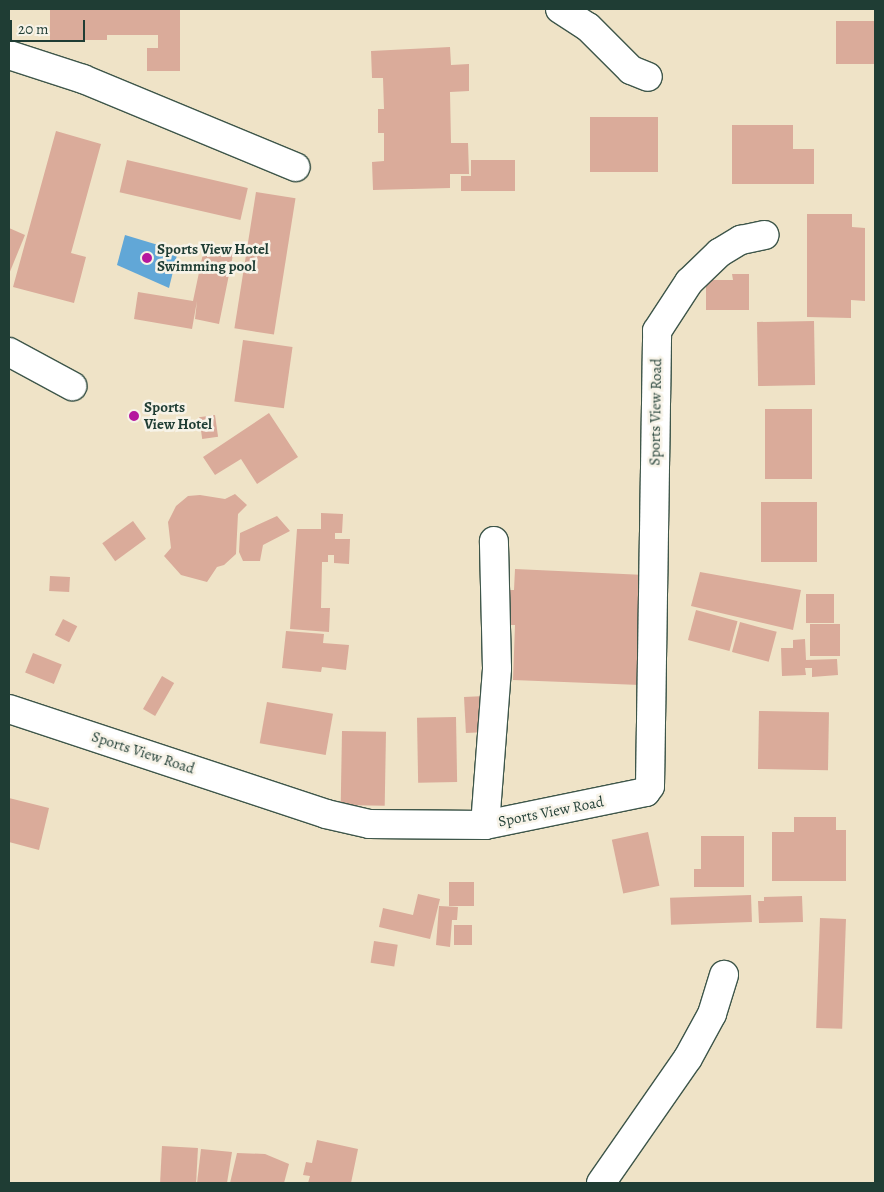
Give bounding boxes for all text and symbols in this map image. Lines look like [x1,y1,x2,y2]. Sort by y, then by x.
scale bar [12,10,88,42]
text: 20 m [18,19,49,39]
place label: Sports View Hotel Swimming pool [157,240,269,275]
marker: Sports View Hotel Swimming pool [141,252,153,264]
street label: Sports View Road [646,358,666,466]
place label: Sports View Hotel [144,398,212,433]
marker: Sports View Hotel [128,410,140,422]
street label: Sports View Road [89,728,197,778]
street label: Sports View Road [497,793,605,831]

